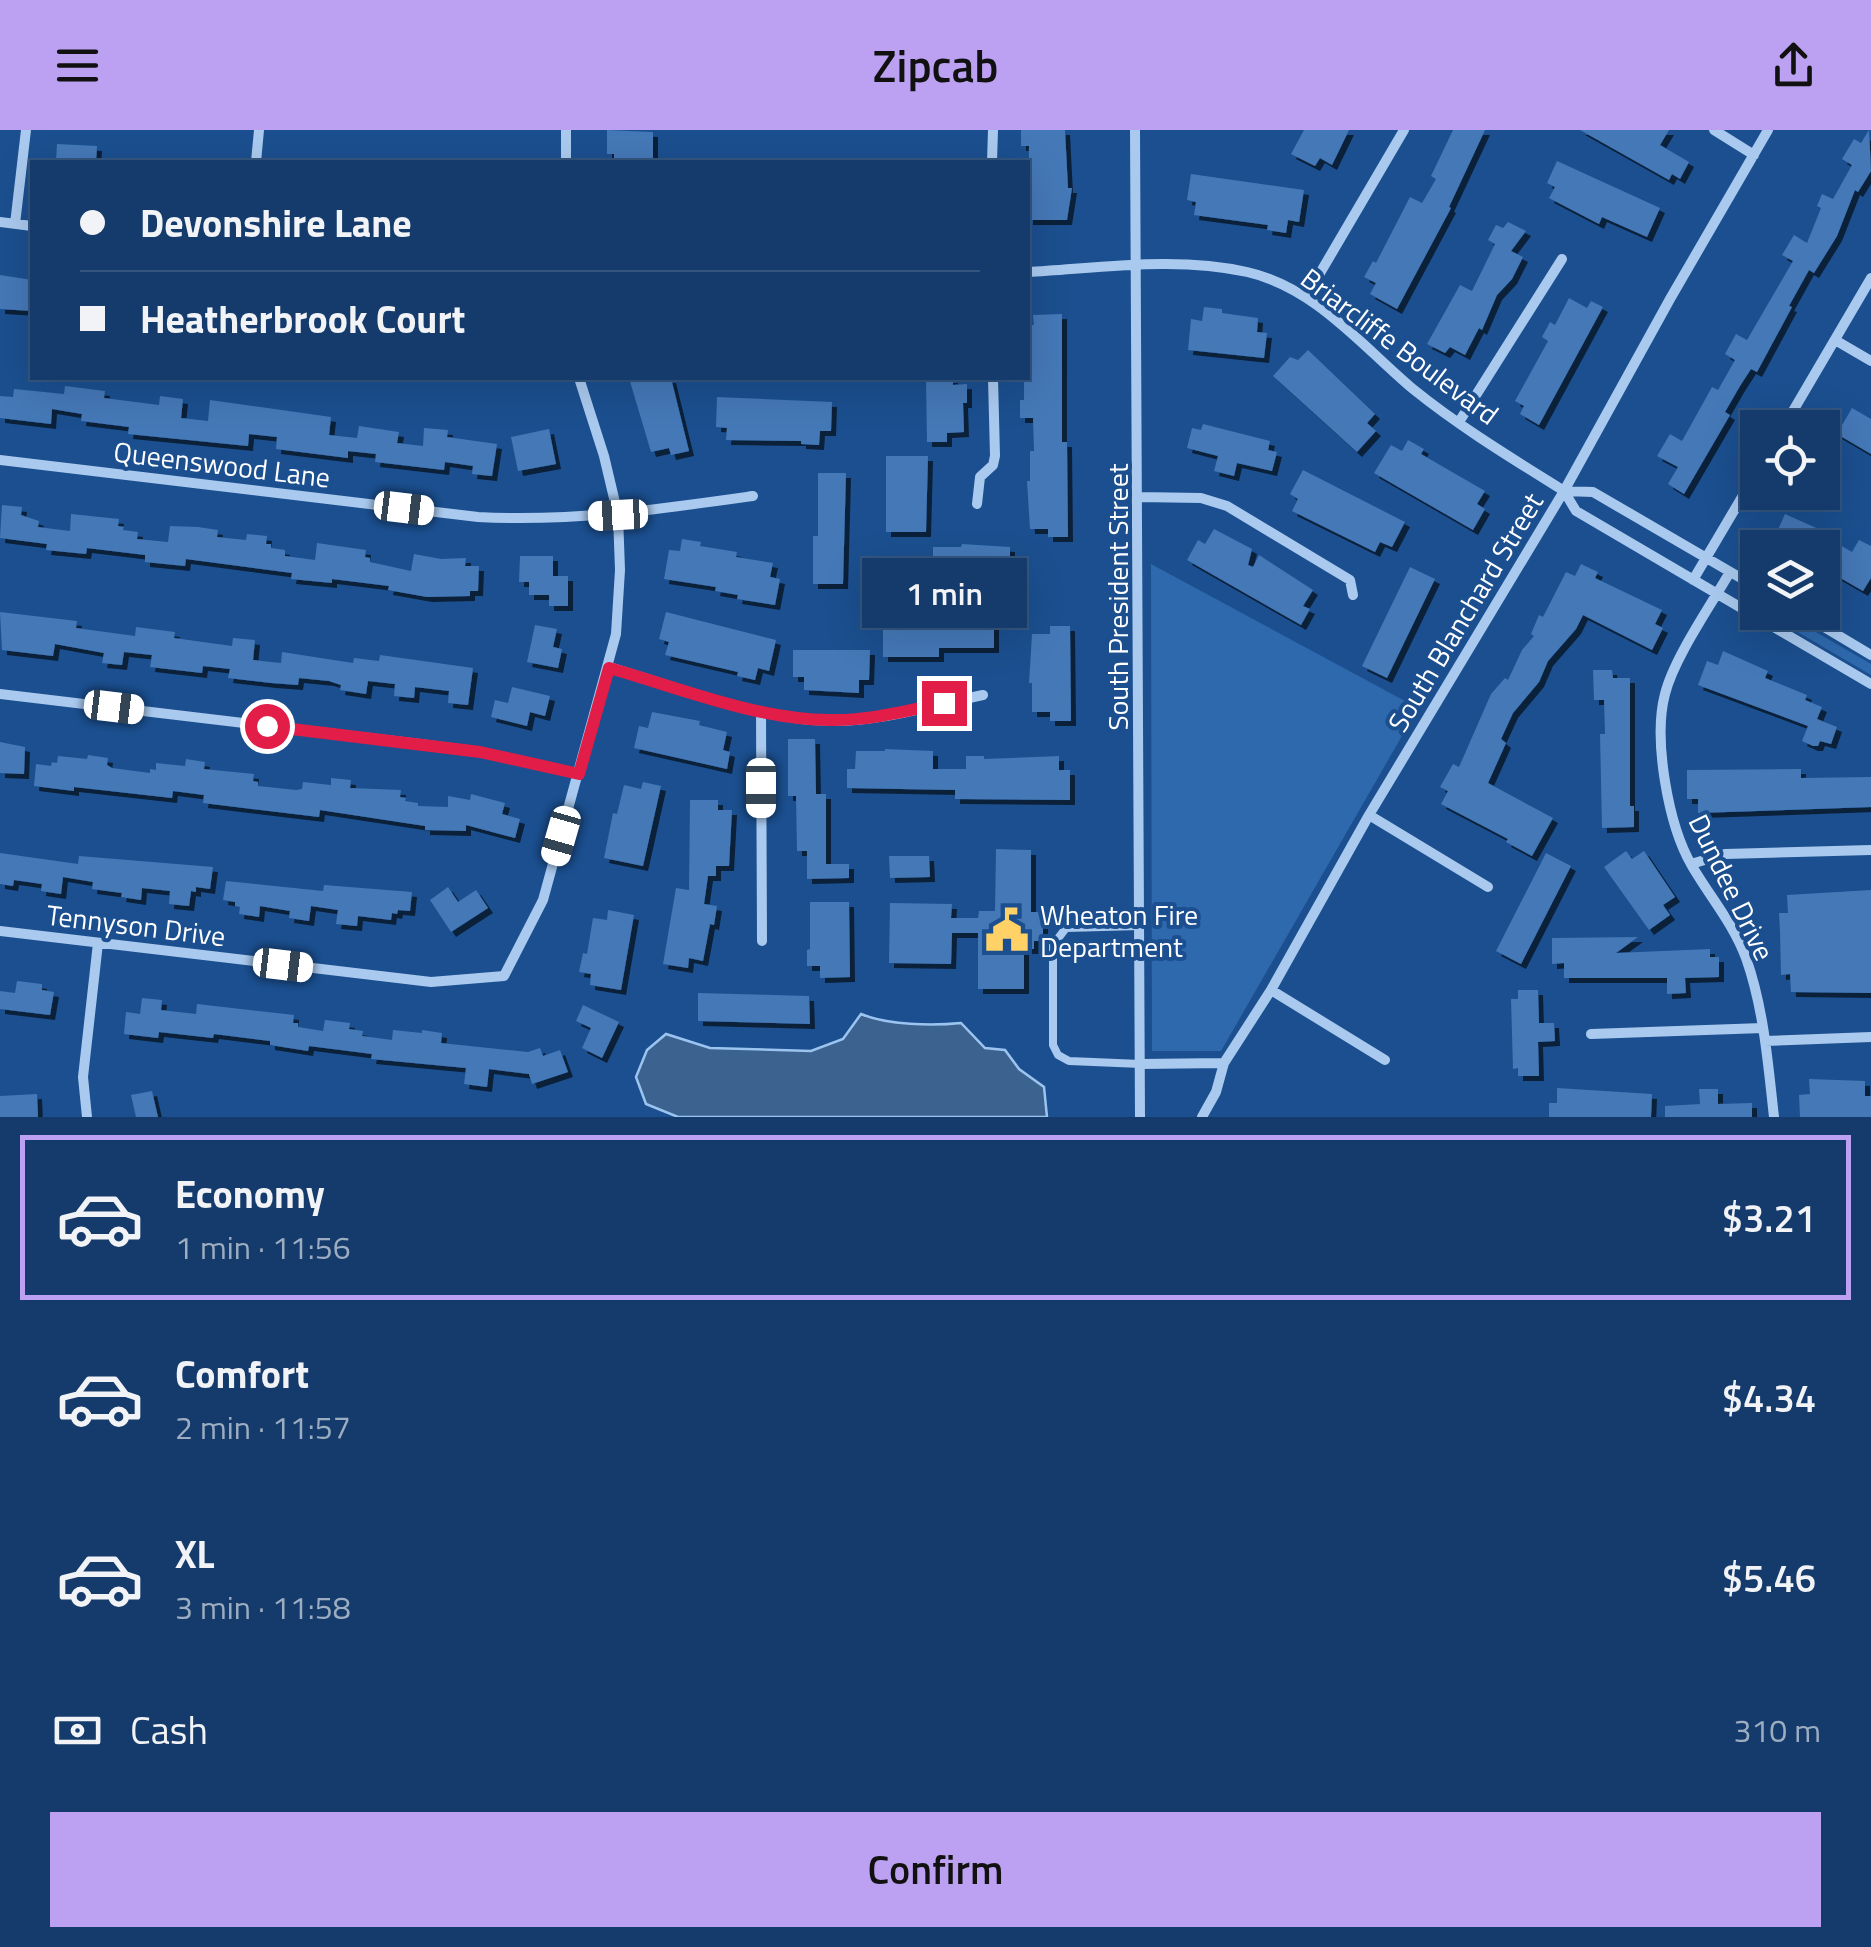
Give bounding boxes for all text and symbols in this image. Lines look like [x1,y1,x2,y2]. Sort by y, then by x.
text: Zipcab [873,31,998,99]
icon: menu [50,38,105,93]
icon: share [1766,38,1821,93]
text: Devonshire Lane [140,194,412,252]
street label: Briarcliffe Boulevard [1292,257,1508,435]
text: Heatherbrook Court [140,290,465,348]
map controls [1740,410,1840,630]
button: locate [1740,410,1840,510]
street label: Queenswood Lane [111,429,333,499]
street label: South President Street [1096,463,1139,731]
street label: South Blanchard Street [1376,484,1554,740]
car [372,489,436,527]
car [587,498,649,532]
button: layers [1740,530,1840,630]
callout: 1 min [862,558,1026,628]
text: 1 min [906,569,983,617]
route end [922,681,967,726]
car [82,688,146,726]
route start [245,704,290,749]
car [746,758,776,818]
car [538,803,584,869]
street label: Dundee Drive [1678,806,1786,968]
street label: Tennyson Drive [44,893,228,957]
place label: Wheaton Fire Department [1040,893,1198,968]
public building icon: Wheaton Fire Department [983,906,1031,954]
car [251,946,315,984]
text: Economy [175,1165,325,1223]
icon: car [55,1173,145,1263]
text: $3.21 [1722,1189,1816,1247]
text: 1 min · 11:56 [175,1223,351,1271]
text: Comfort [175,1345,309,1403]
icon: car [55,1353,145,1443]
text: $4.34 [1722,1369,1816,1427]
text: 2 min · 11:57 [175,1403,351,1451]
text: XL [175,1525,215,1583]
icon: car [55,1533,145,1623]
text: $5.46 [1722,1549,1816,1607]
text: 3 min · 11:58 [175,1583,351,1631]
text: Cash [130,1701,208,1759]
icon: cash [50,1703,105,1758]
text: 310 m [1733,1706,1821,1754]
button: Confirm [50,1812,1821,1927]

